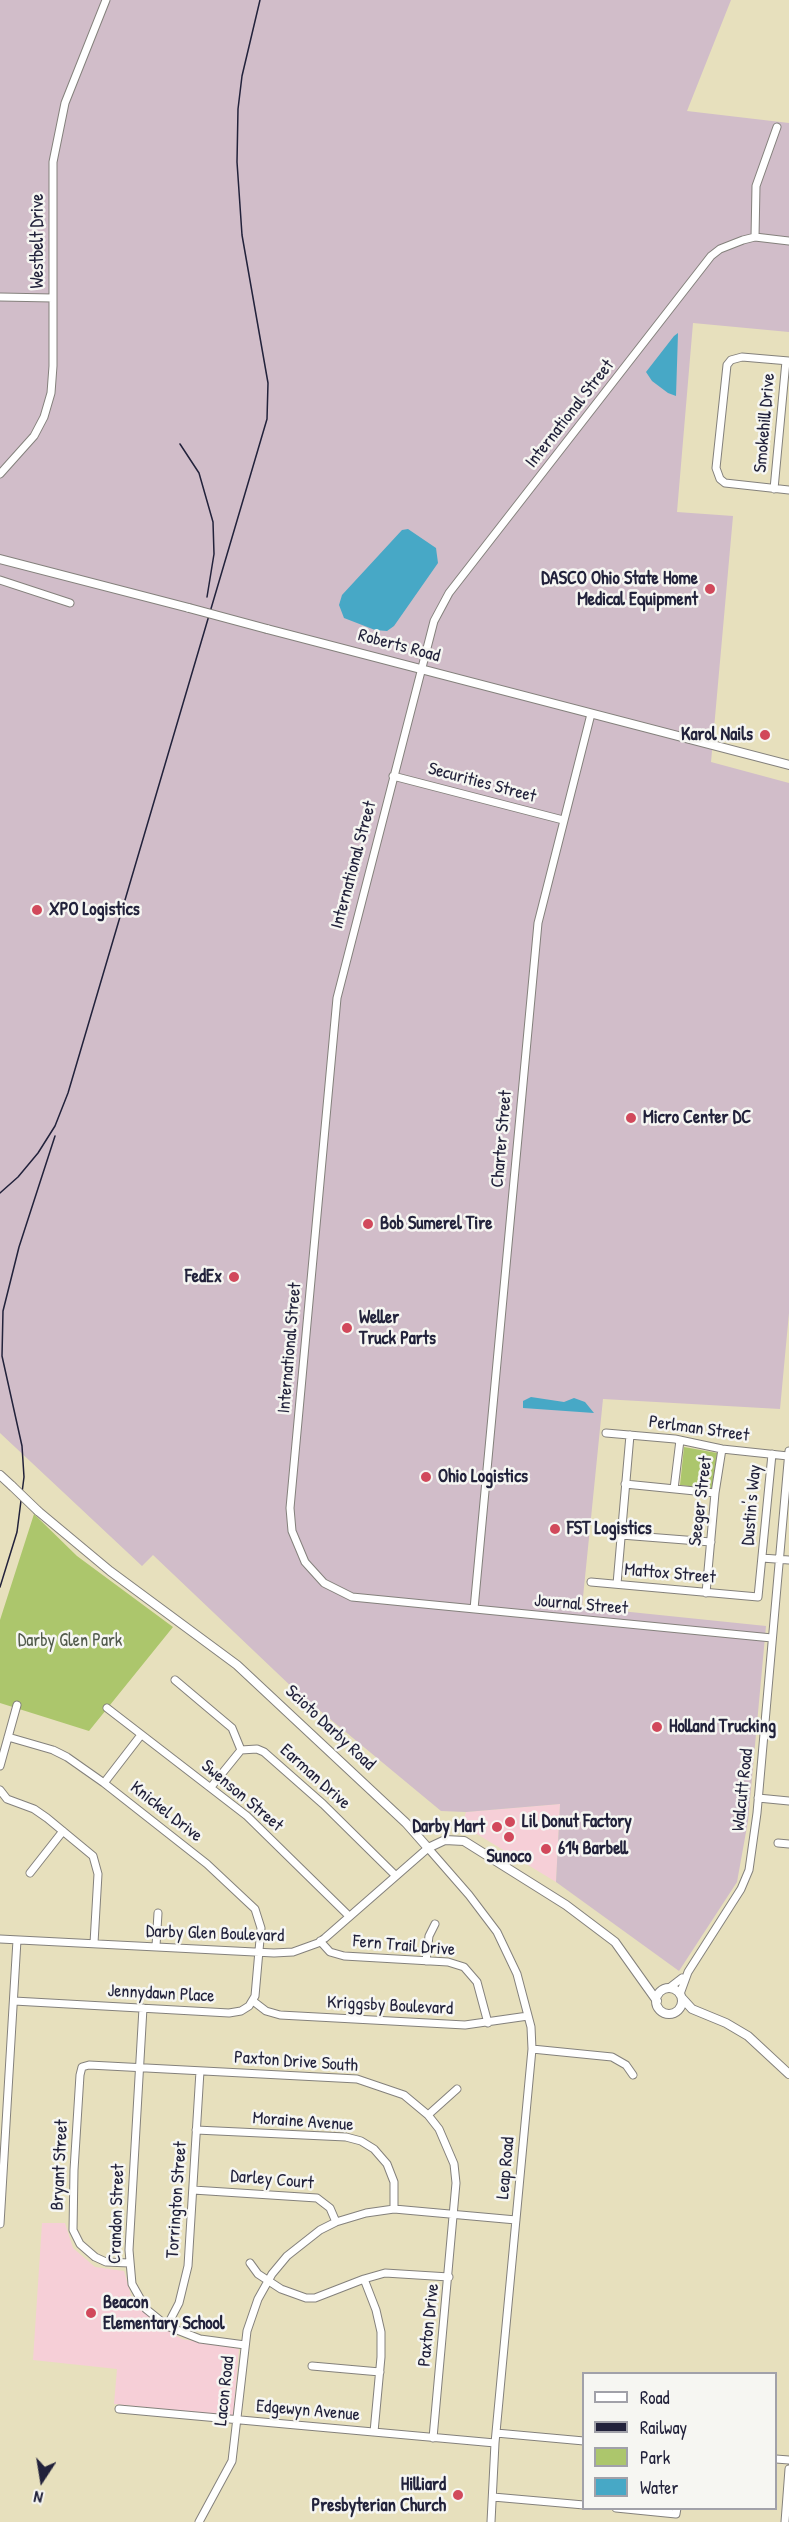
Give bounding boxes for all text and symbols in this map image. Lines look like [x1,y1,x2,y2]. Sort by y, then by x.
street label: Westbelt Drive [27,194,49,288]
street label: International Street [521,356,619,472]
street label: Smokehill Drive [750,372,780,474]
place label: DASCO Ohio State Home Medical Equipment [541,568,698,610]
marker: DASCO Ohio State Home Medical Equipment [703,582,717,596]
street label: Roberts Road [356,625,442,667]
place label: Karol Nails [681,724,753,746]
marker: Karol Nails [758,728,772,742]
street label: Securities Street [426,758,538,808]
street label: International Street [327,799,381,931]
place label: XPO Logistics [49,899,140,921]
marker: XPO Logistics [30,903,44,917]
street label: Charter Street [487,1089,517,1189]
place label: Micro Center DC [643,1107,751,1129]
marker: Micro Center DC [624,1111,638,1125]
place label: Bob Sumerel Tire [380,1213,492,1235]
marker: Bob Sumerel Tire [361,1217,375,1231]
place label: FedEx [185,1266,222,1288]
marker: FedEx [227,1270,241,1284]
street label: International Street [274,1282,306,1414]
place label: Weller Truck Parts [359,1307,436,1350]
marker: Weller Truck Parts [340,1321,354,1335]
street label: Perlman Street [647,1411,751,1447]
street label: Seeger Street [685,1455,717,1547]
street label: Dustin's Way [738,1464,766,1546]
place label: Ohio Logistics [438,1466,528,1488]
marker: Ohio Logistics [419,1470,433,1484]
place label: FST Logistics [567,1518,652,1540]
marker: FST Logistics [548,1522,562,1536]
street label: Mattox Street [623,1559,717,1589]
street label: Journal Street [533,1590,629,1620]
park label: Darby Glen Park [18,1630,122,1652]
street label: Scioto Darby Road [280,1681,380,1775]
place label: Holland Trucking [669,1716,776,1738]
marker: Holland Trucking [650,1720,664,1734]
street label: Earman Drive [275,1740,355,1814]
street label: Walcutt Road [728,1748,758,1832]
street label: Swenson Street [197,1756,287,1836]
street label: Knickel Drive [125,1777,207,1847]
place label: Lil Donut Factory [522,1811,632,1833]
marker: Lil Donut Factory [503,1815,517,1829]
place label: Darby Mart [412,1816,485,1838]
marker: Darby Mart [490,1820,504,1834]
marker: Sunoco [502,1830,516,1844]
place label: 614 Barbell [558,1838,628,1860]
marker: 614 Barbell [539,1842,553,1856]
place label: Sunoco [486,1846,532,1868]
street label: Darby Glen Boulevard [146,1921,284,1947]
street label: Fern Trail Drive [352,1931,456,1961]
street label: Jennydawn Place [107,1980,215,2008]
street label: Kriggsby Boulevard [326,1992,454,2020]
street label: Paxton Drive South [233,2047,359,2077]
street label: Moraine Avenue [252,2108,354,2136]
street label: Bryant Street [47,2119,73,2211]
street label: Leap Road [493,2136,519,2200]
street label: Torrington Street [162,2141,192,2259]
street label: Crandon Street [104,2163,130,2265]
street label: Darley Court [229,2166,315,2194]
street label: Paxton Drive [414,2282,444,2368]
place label: Beacon Elementary School [103,2292,224,2334]
marker: Beacon Elementary School [84,2306,98,2320]
street label: Lacon Road [211,2355,239,2427]
legend [582,2372,777,2510]
text: Road [640,2385,670,2410]
street label: Edgewyn Avenue [255,2396,361,2426]
text: Railway [640,2415,687,2440]
text: Park [640,2445,670,2470]
north arrow [12,2450,72,2510]
place label: Hilliard Presbyterian Church [312,2474,446,2516]
text: Water [640,2475,678,2500]
text: N [32,2486,45,2509]
marker: Hilliard Presbyterian Church [451,2488,465,2502]

